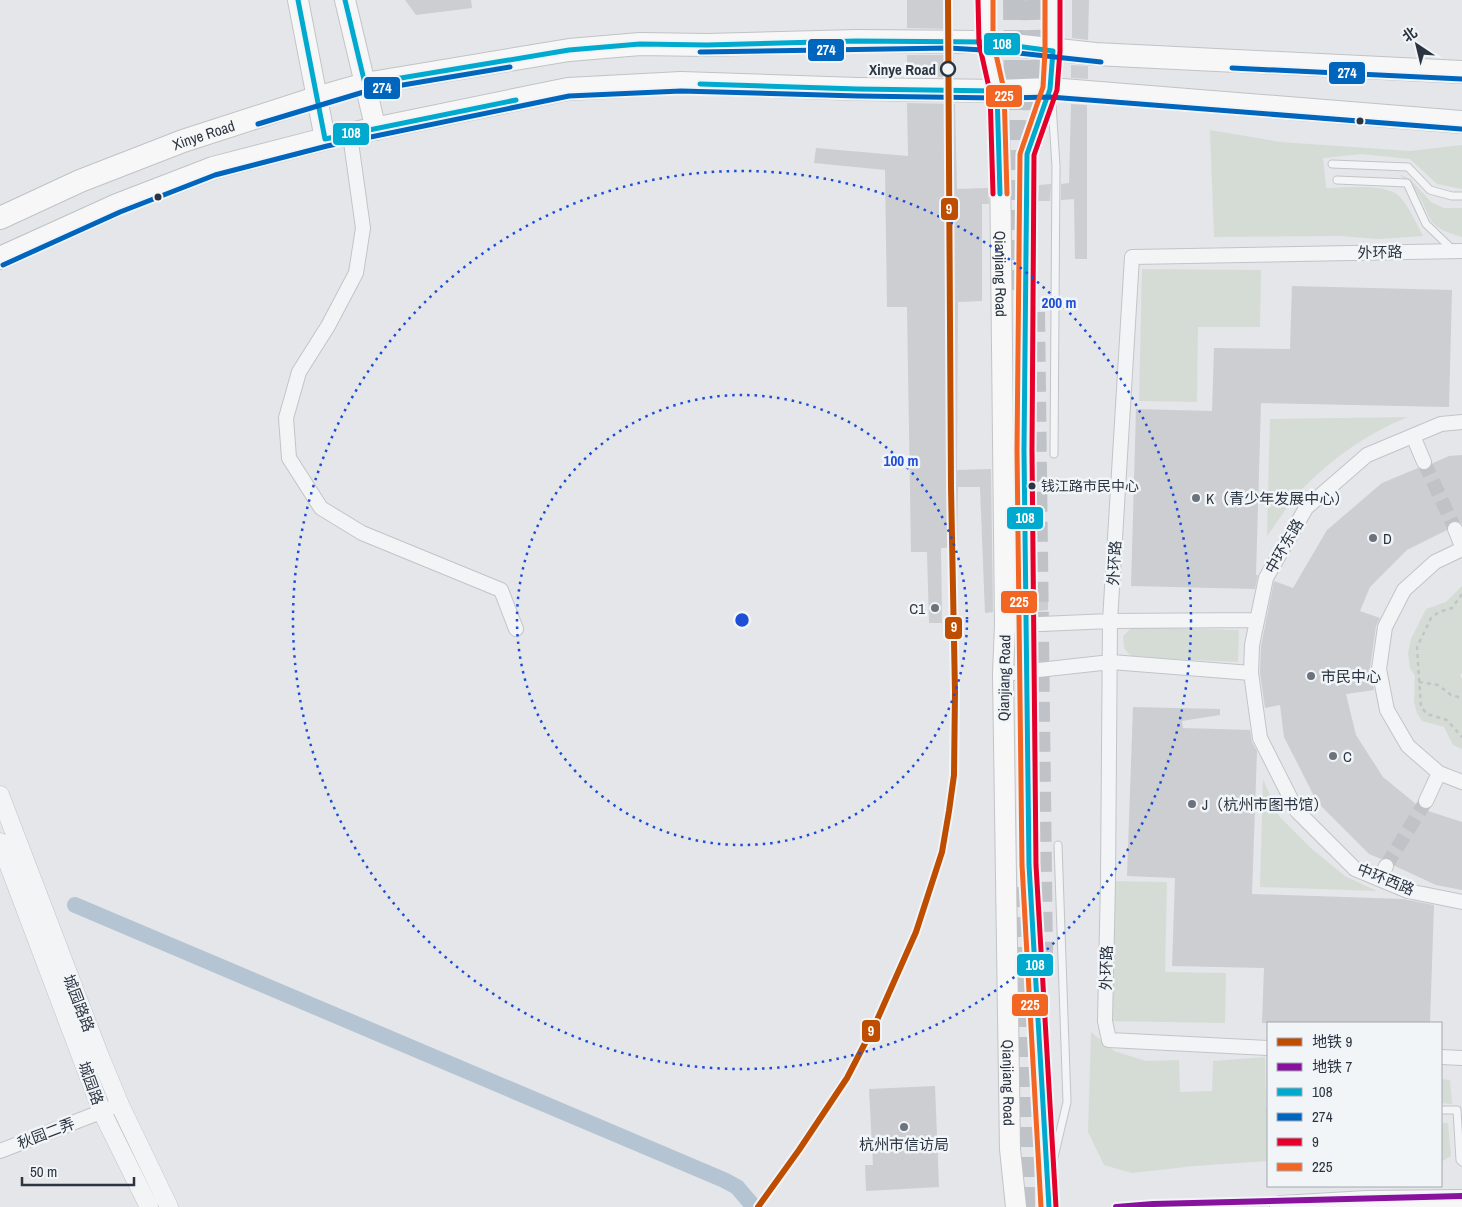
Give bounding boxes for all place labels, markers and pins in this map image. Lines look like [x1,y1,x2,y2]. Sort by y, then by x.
place label: Xinye Road [869,59,936,80]
marker: Xinye Road [940,61,956,77]
unlabelled marker [1355,116,1365,126]
unlabelled marker [153,192,163,202]
place label: 钱江路市民中心 [1041,477,1139,495]
marker: 钱江路市民中心 [1027,481,1037,491]
place label: K（青少年发展中心） [1206,488,1349,509]
marker: K（青少年发展中心） [1190,492,1202,504]
place label: D [1383,528,1392,549]
marker: D [1367,532,1379,544]
place label: C1 [909,598,925,619]
marker: C1 [929,602,941,614]
centre of rings [733,611,751,629]
place label: 市民中心 [1321,666,1381,687]
marker: 市民中心 [1305,670,1317,682]
place label: C [1343,746,1352,767]
marker: C [1327,750,1339,762]
place label: J（杭州市图书馆） [1202,794,1328,815]
marker: J（杭州市图书馆） [1186,798,1198,810]
marker: 杭州市信访局 [898,1121,910,1133]
place label: 杭州市信访局 [859,1134,949,1155]

